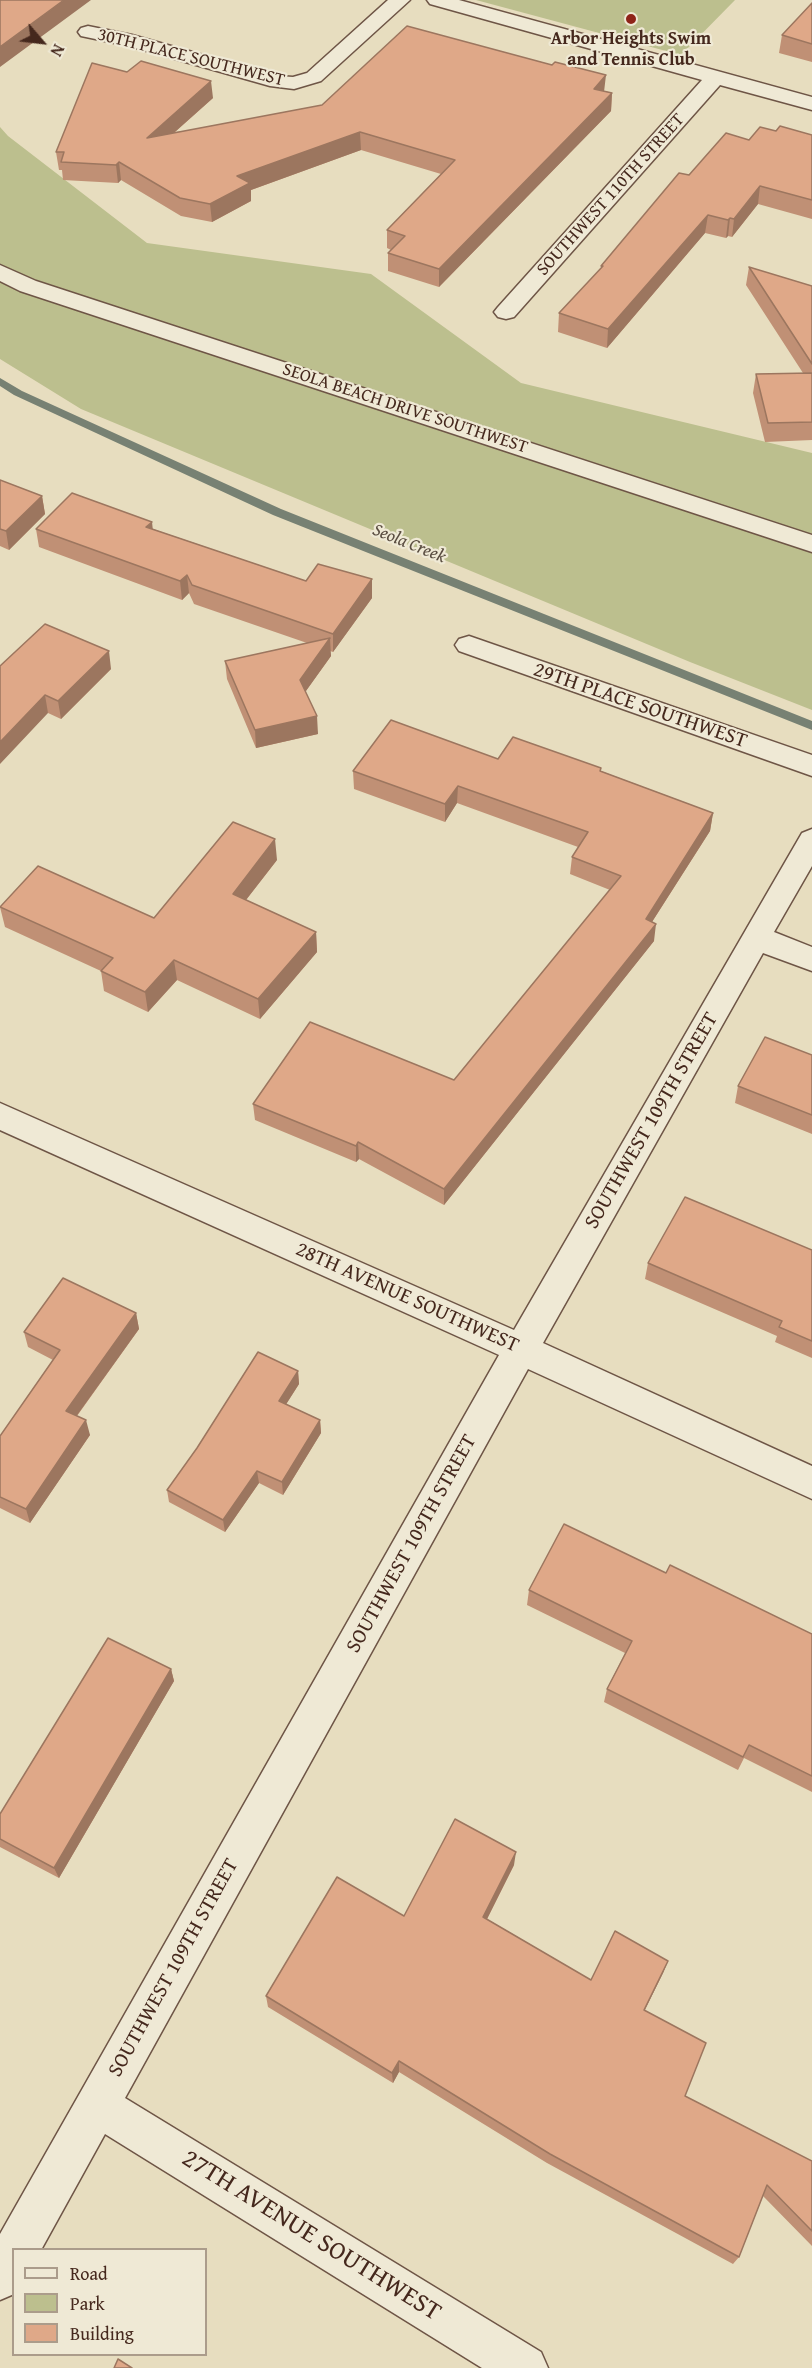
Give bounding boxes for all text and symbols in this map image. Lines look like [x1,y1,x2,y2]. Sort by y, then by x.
north arrow [12,12,72,72]
marker: Arbor Heights Swim and Tennis Club [624,12,638,26]
street label: 30TH PLACE SOUTHWEST [95,24,287,92]
place label: Arbor Heights Swim and Tennis Club [551,28,711,70]
text: N [45,40,71,61]
street label: SOUTHWEST 110TH STREET [533,110,689,280]
street label: SEOLA BEACH DRIVE SOUTHWEST [280,359,530,459]
water label: Seola Creek [369,520,449,568]
street label: 29TH PLACE SOUTHWEST [530,658,750,754]
street label: SOUTHWEST 109TH STREET [580,1008,724,1234]
street label: 28TH AVENUE SOUTHWEST [291,1237,523,1359]
street label: SOUTHWEST 109TH STREET [341,1431,483,1657]
street label: SOUTHWEST 109TH STREET [103,1855,245,2081]
street label: 27TH AVENUE SOUTHWEST [176,2143,446,2329]
legend [12,2248,207,2356]
text: Road [70,2260,108,2287]
text: Park [70,2290,105,2317]
text: Building [70,2320,134,2347]

